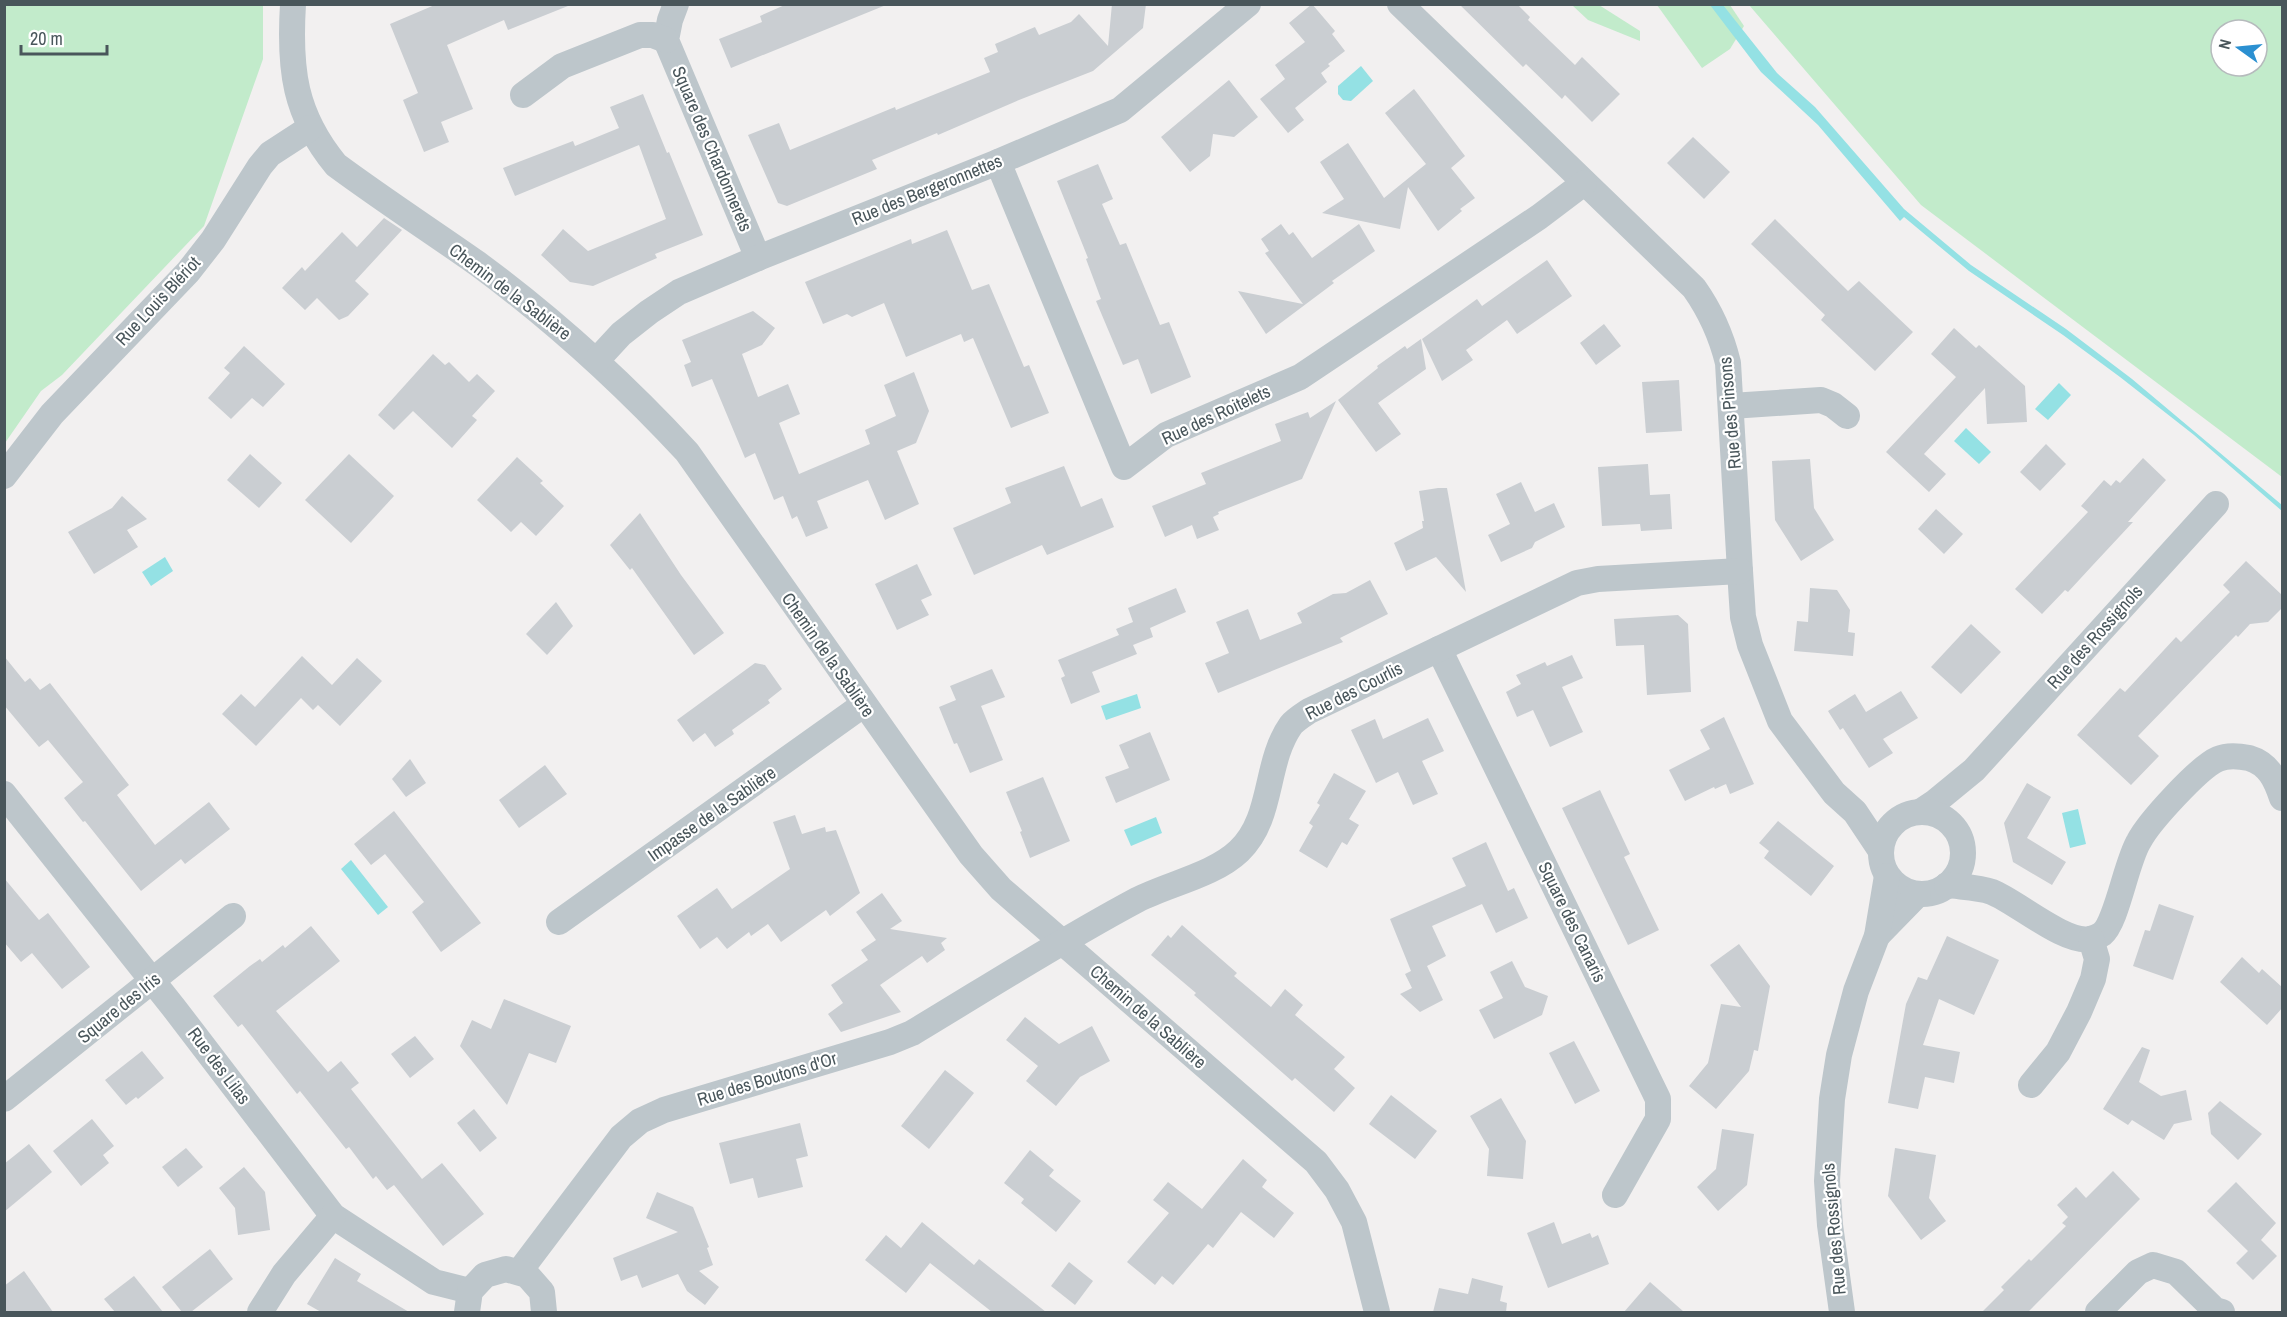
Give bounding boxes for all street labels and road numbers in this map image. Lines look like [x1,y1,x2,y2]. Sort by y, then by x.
street label: Square des Chardonnerets [666,62,759,235]
street label: Rue des Bergeronnettes [848,148,1006,231]
street label: Chemin de la Sablière [444,237,576,346]
street label: Rue Louis Blériot [110,250,206,351]
street label: Rue des Pinsons [1712,356,1747,470]
street label: Rue des Roitelets [1157,378,1274,451]
street label: Rue des Rossignols [2041,579,2148,694]
street label: Chemin de la Sablière [776,587,881,722]
street label: Rue des Courlis [1301,655,1407,726]
street label: Impasse de la Sablière [643,760,781,867]
street label: Square des Canaris [1532,857,1612,986]
street label: Chemin de la Sablière [1085,959,1212,1074]
street label: Square des Iris [72,966,165,1049]
street label: Rue des Lilas [182,1022,257,1109]
street label: Rue des Boutons d'Or [694,1045,840,1112]
street label: Rue des Rossignols [1815,1162,1852,1296]

